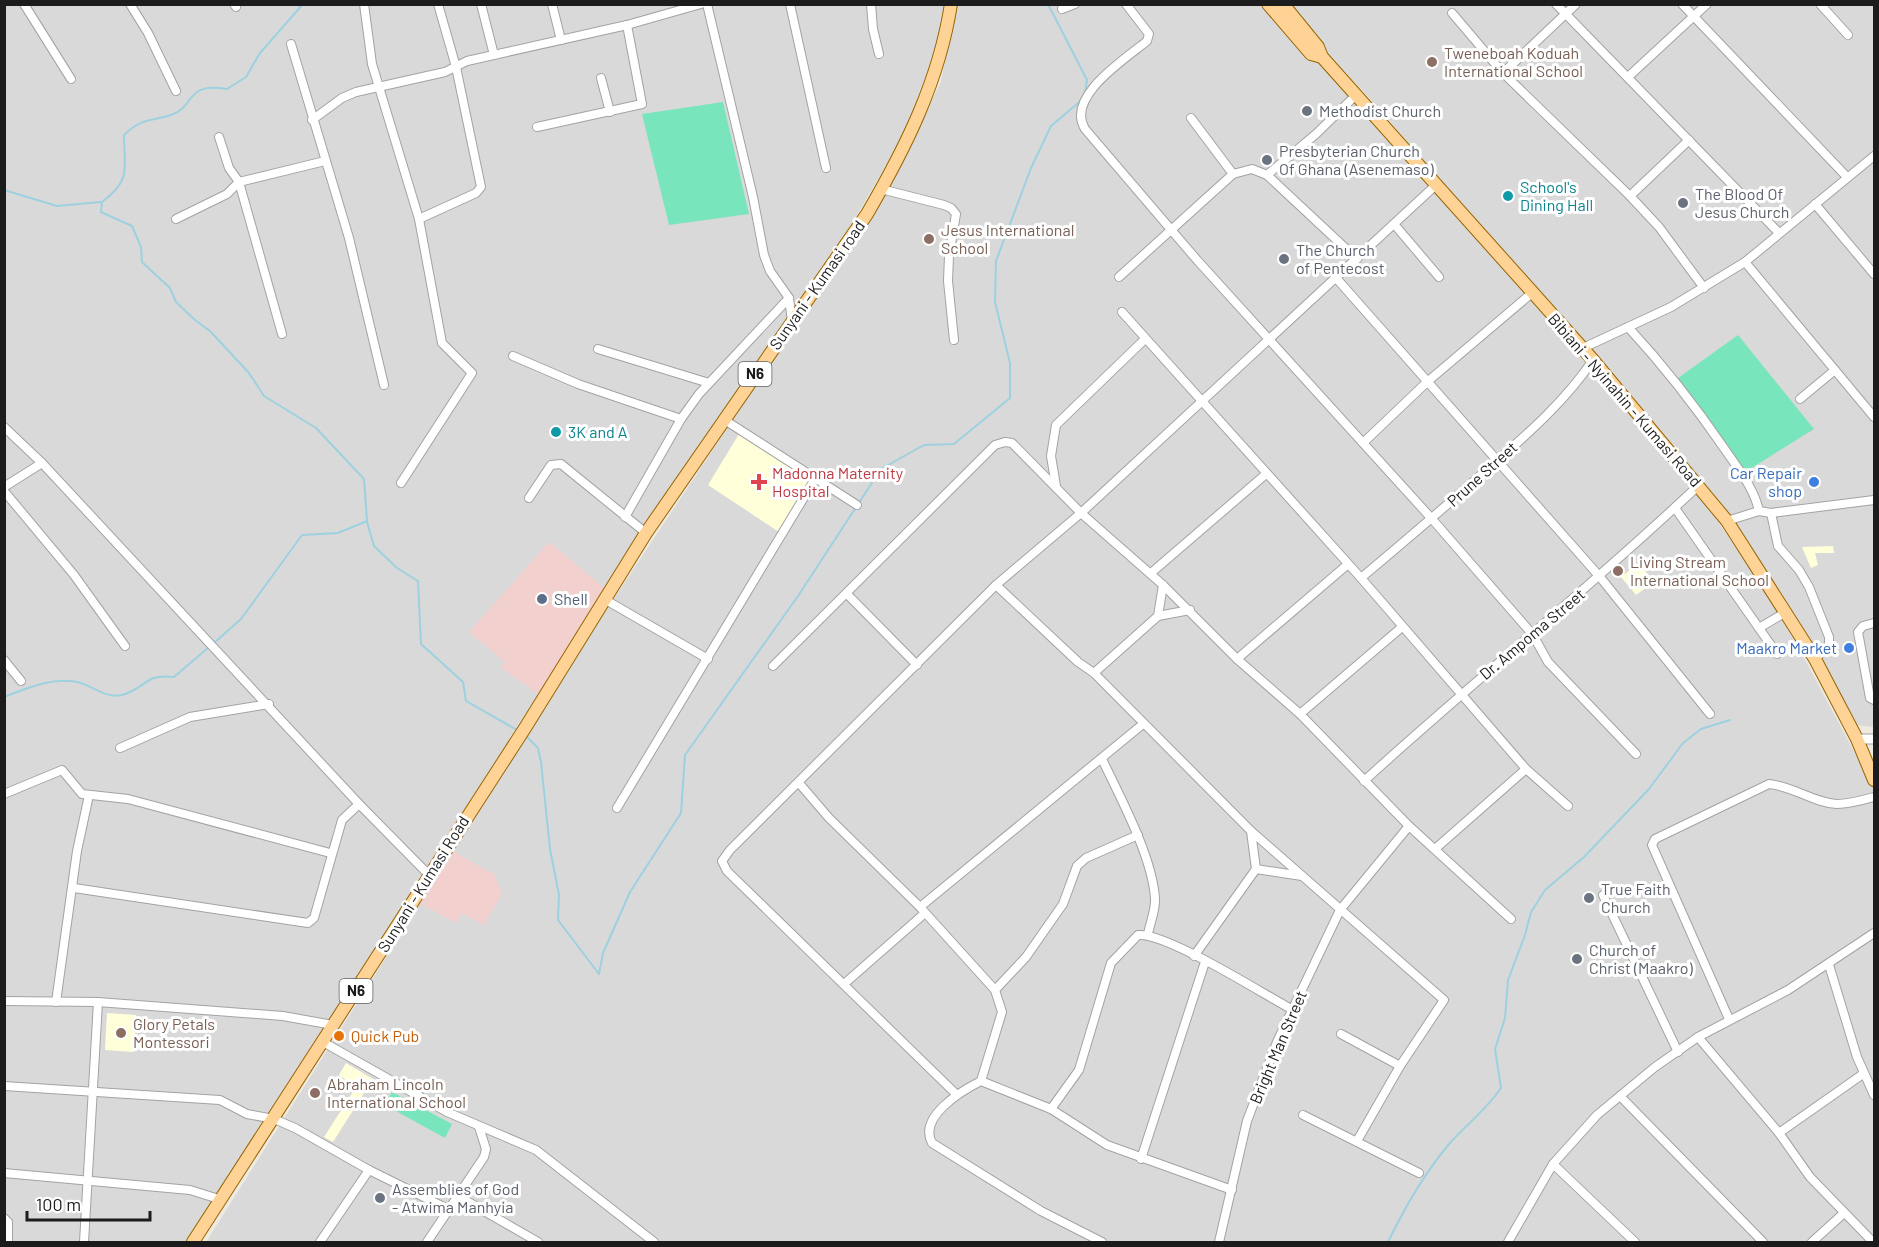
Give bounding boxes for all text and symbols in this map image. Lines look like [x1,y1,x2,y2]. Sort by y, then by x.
place label: Tweneboah Koduah International School [1444,43,1583,80]
marker: Tweneboah Koduah International School [1425,55,1439,69]
place label: Methodist Church [1319,101,1441,120]
marker: Methodist Church [1300,104,1314,118]
place label: Presbyterian Church Of Ghana (Asenemaso) [1279,141,1434,178]
marker: Presbyterian Church Of Ghana (Asenemaso) [1260,153,1274,167]
place label: School's Dining Hall [1520,177,1593,214]
place label: The Blood Of Jesus Church [1695,184,1789,221]
marker: School's Dining Hall [1501,189,1515,203]
marker: The Blood Of Jesus Church [1676,196,1690,210]
street label: Sunyani - Kumasi road [765,216,868,353]
place label: Jesus International School [941,220,1074,257]
marker: Jesus International School [922,232,936,246]
place label: The Church of Pentecost [1296,240,1384,277]
marker: The Church of Pentecost [1277,252,1291,266]
street label: Bibiani - Nyinahin - Kumasi Road [1545,309,1706,490]
road number: N6 [738,362,771,386]
place label: 3K and A [568,422,628,441]
marker: 3K and A [549,425,563,439]
street label: Prune Street [1443,437,1521,510]
place label: Madonna Maternity Hospital [772,463,904,500]
place label: Car Repair shop [1730,463,1802,500]
marker: Madonna Maternity Hospital [750,473,768,491]
marker: Car Repair shop [1807,475,1821,489]
place label: Living Stream International School [1630,552,1769,589]
marker: Living Stream International School [1611,564,1625,578]
street label: Dr. Ampoma Street [1475,584,1588,683]
place label: Shell [554,589,588,608]
marker: Shell [535,592,549,606]
place label: Maakro Market [1736,638,1837,657]
marker: Maakro Market [1842,641,1856,655]
street label: Sunyani - Kumasi Road [373,812,472,955]
place label: True Faith Church [1601,879,1671,916]
marker: True Faith Church [1582,891,1596,905]
place label: Church of Christ (Maakro) [1589,940,1693,977]
marker: Church of Christ (Maakro) [1570,952,1584,966]
road number: N6 [340,979,372,1003]
street label: Bright Man Street [1245,987,1310,1106]
place label: Glory Petals Montessori [133,1014,215,1051]
marker: Glory Petals Montessori [114,1026,128,1040]
place label: Quick Pub [351,1026,419,1045]
marker: Quick Pub [332,1029,346,1043]
place label: Abraham Lincoln International School [327,1074,466,1111]
marker: Abraham Lincoln International School [308,1086,322,1100]
place label: Assemblies of God - Atwima Manhyia [392,1179,519,1216]
scale bar [27,1184,150,1222]
marker: Assemblies of God - Atwima Manhyia [373,1191,387,1205]
text: 100 m [36,1193,81,1215]

